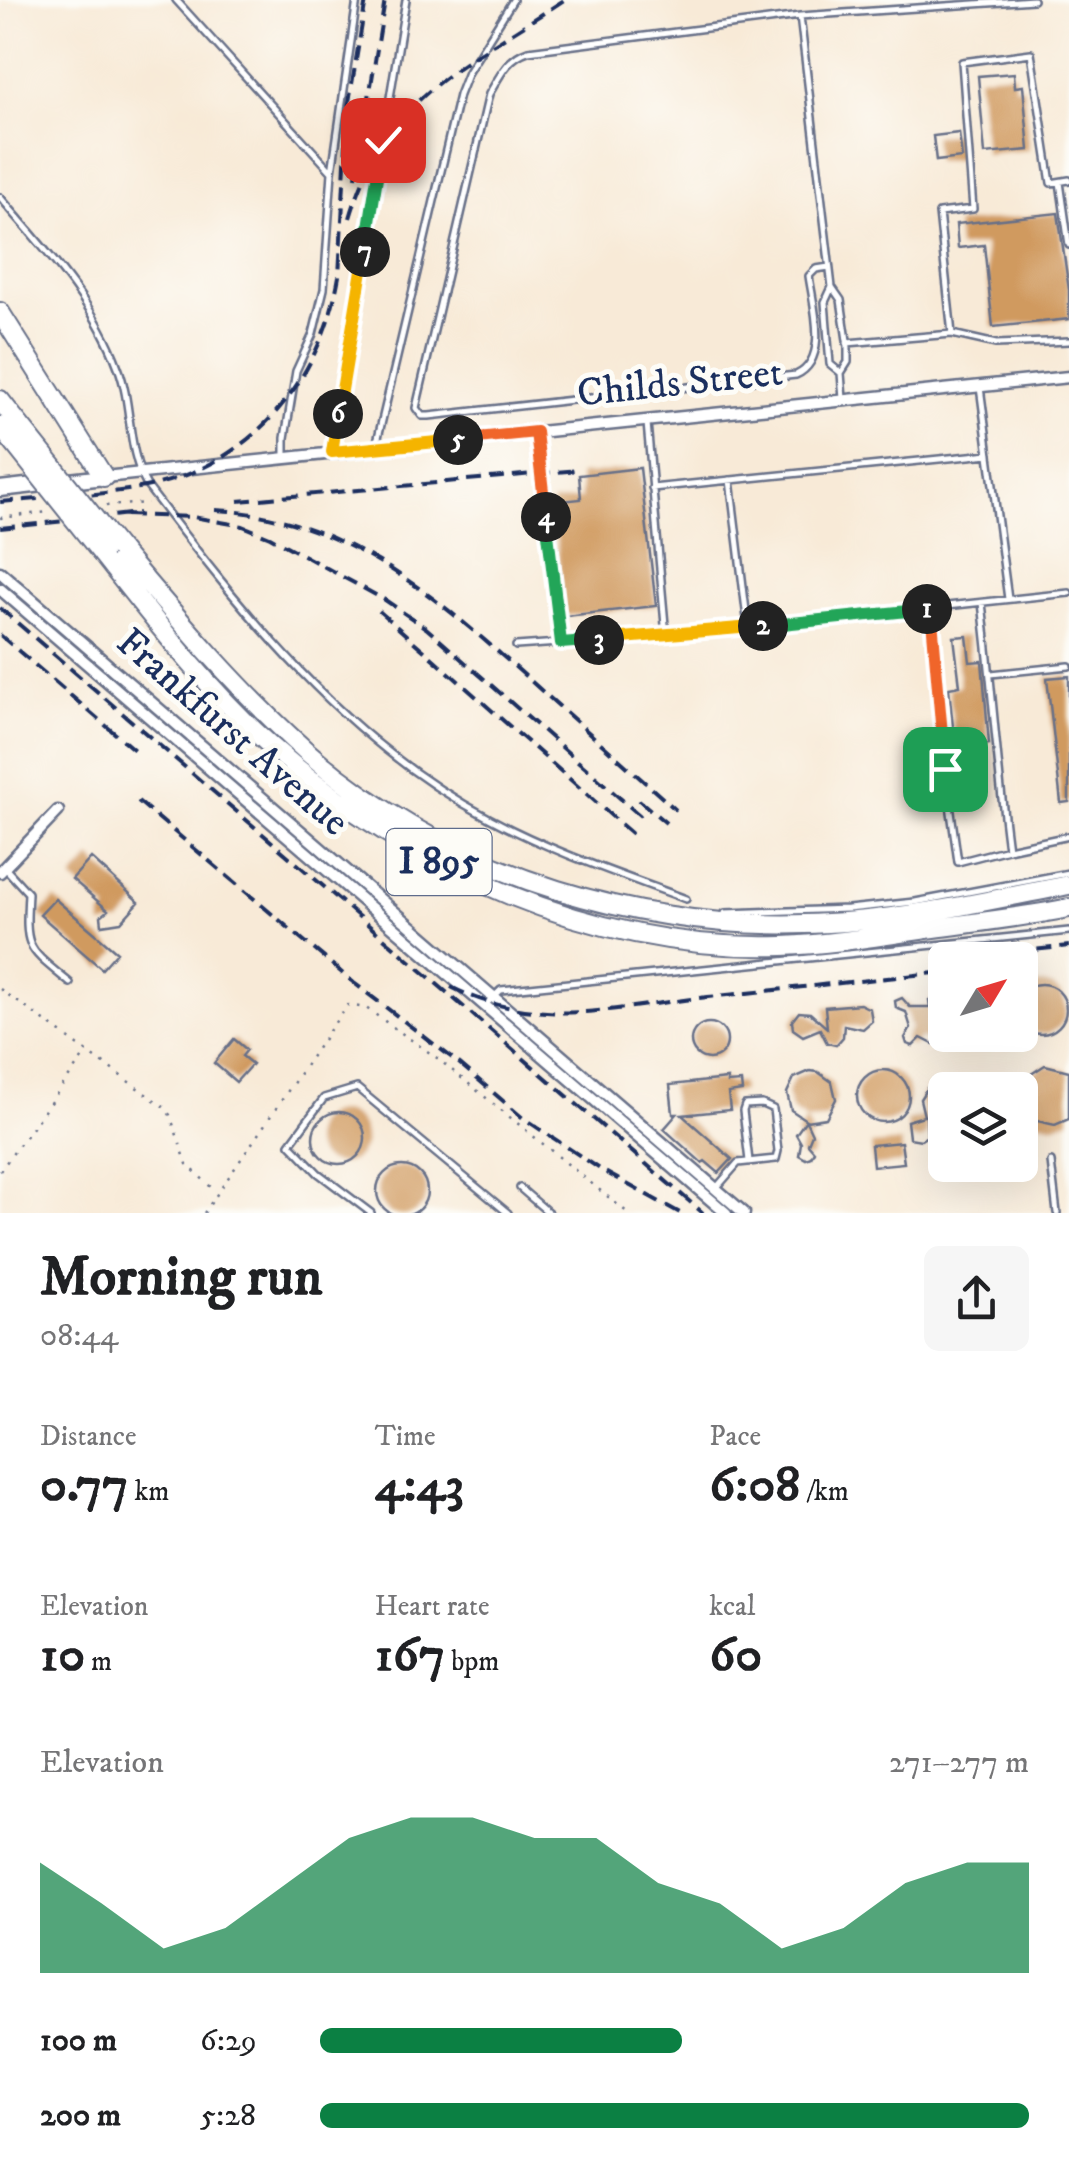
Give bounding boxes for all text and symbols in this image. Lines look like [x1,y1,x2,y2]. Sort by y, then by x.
pin [341,98,426,183]
icon: check [356,113,411,168]
pin: 7 [340,227,390,277]
text: 7 [358,234,372,269]
street label: Childs Street [575,348,785,420]
pin: 6 [313,389,363,439]
text: 6 [331,396,345,431]
pin: 5 [433,415,483,465]
text: 5 [451,422,465,457]
pin: 4 [521,492,571,542]
text: 4 [538,499,554,534]
pin: 1 [902,584,952,634]
text: 1 [922,591,932,626]
pin: 2 [738,601,788,651]
text: 2 [756,608,770,643]
pin: 3 [574,615,624,665]
street label: Frankfurst Avenue [105,618,359,848]
text: 3 [594,622,604,657]
pin [903,727,988,812]
icon: arrive [918,742,973,797]
road number: I 895 [386,829,492,895]
north arrow [928,942,1038,1052]
map controls [928,942,1038,1182]
button: layers [928,1072,1038,1182]
text: Morning run [40,1244,322,1313]
button: share [924,1246,1029,1351]
text: 08:44 [40,1316,118,1356]
text: Distance [40,1419,136,1454]
text: Time [375,1419,435,1454]
text: Pace [709,1419,761,1454]
text: 0.77 [40,1454,128,1517]
text: 4:43 [375,1454,464,1517]
text: 6:08 [709,1454,800,1517]
text: km [128,1474,169,1509]
text: /km [800,1474,849,1509]
text: Elevation [40,1589,148,1624]
text: Heart rate [375,1589,490,1624]
text: kcal [709,1589,755,1624]
text: 10 [40,1624,85,1687]
text: 167 [375,1624,445,1687]
text: 60 [709,1624,762,1687]
text: m [85,1644,112,1679]
text: bpm [445,1644,499,1679]
text: Elevation [40,1743,164,1783]
text: 271–277 m [889,1743,1029,1783]
text: 100 m [40,2021,117,2061]
text: 6:29 [200,2021,257,2061]
text: 200 m [40,2096,121,2136]
text: 5:28 [200,2096,256,2136]

